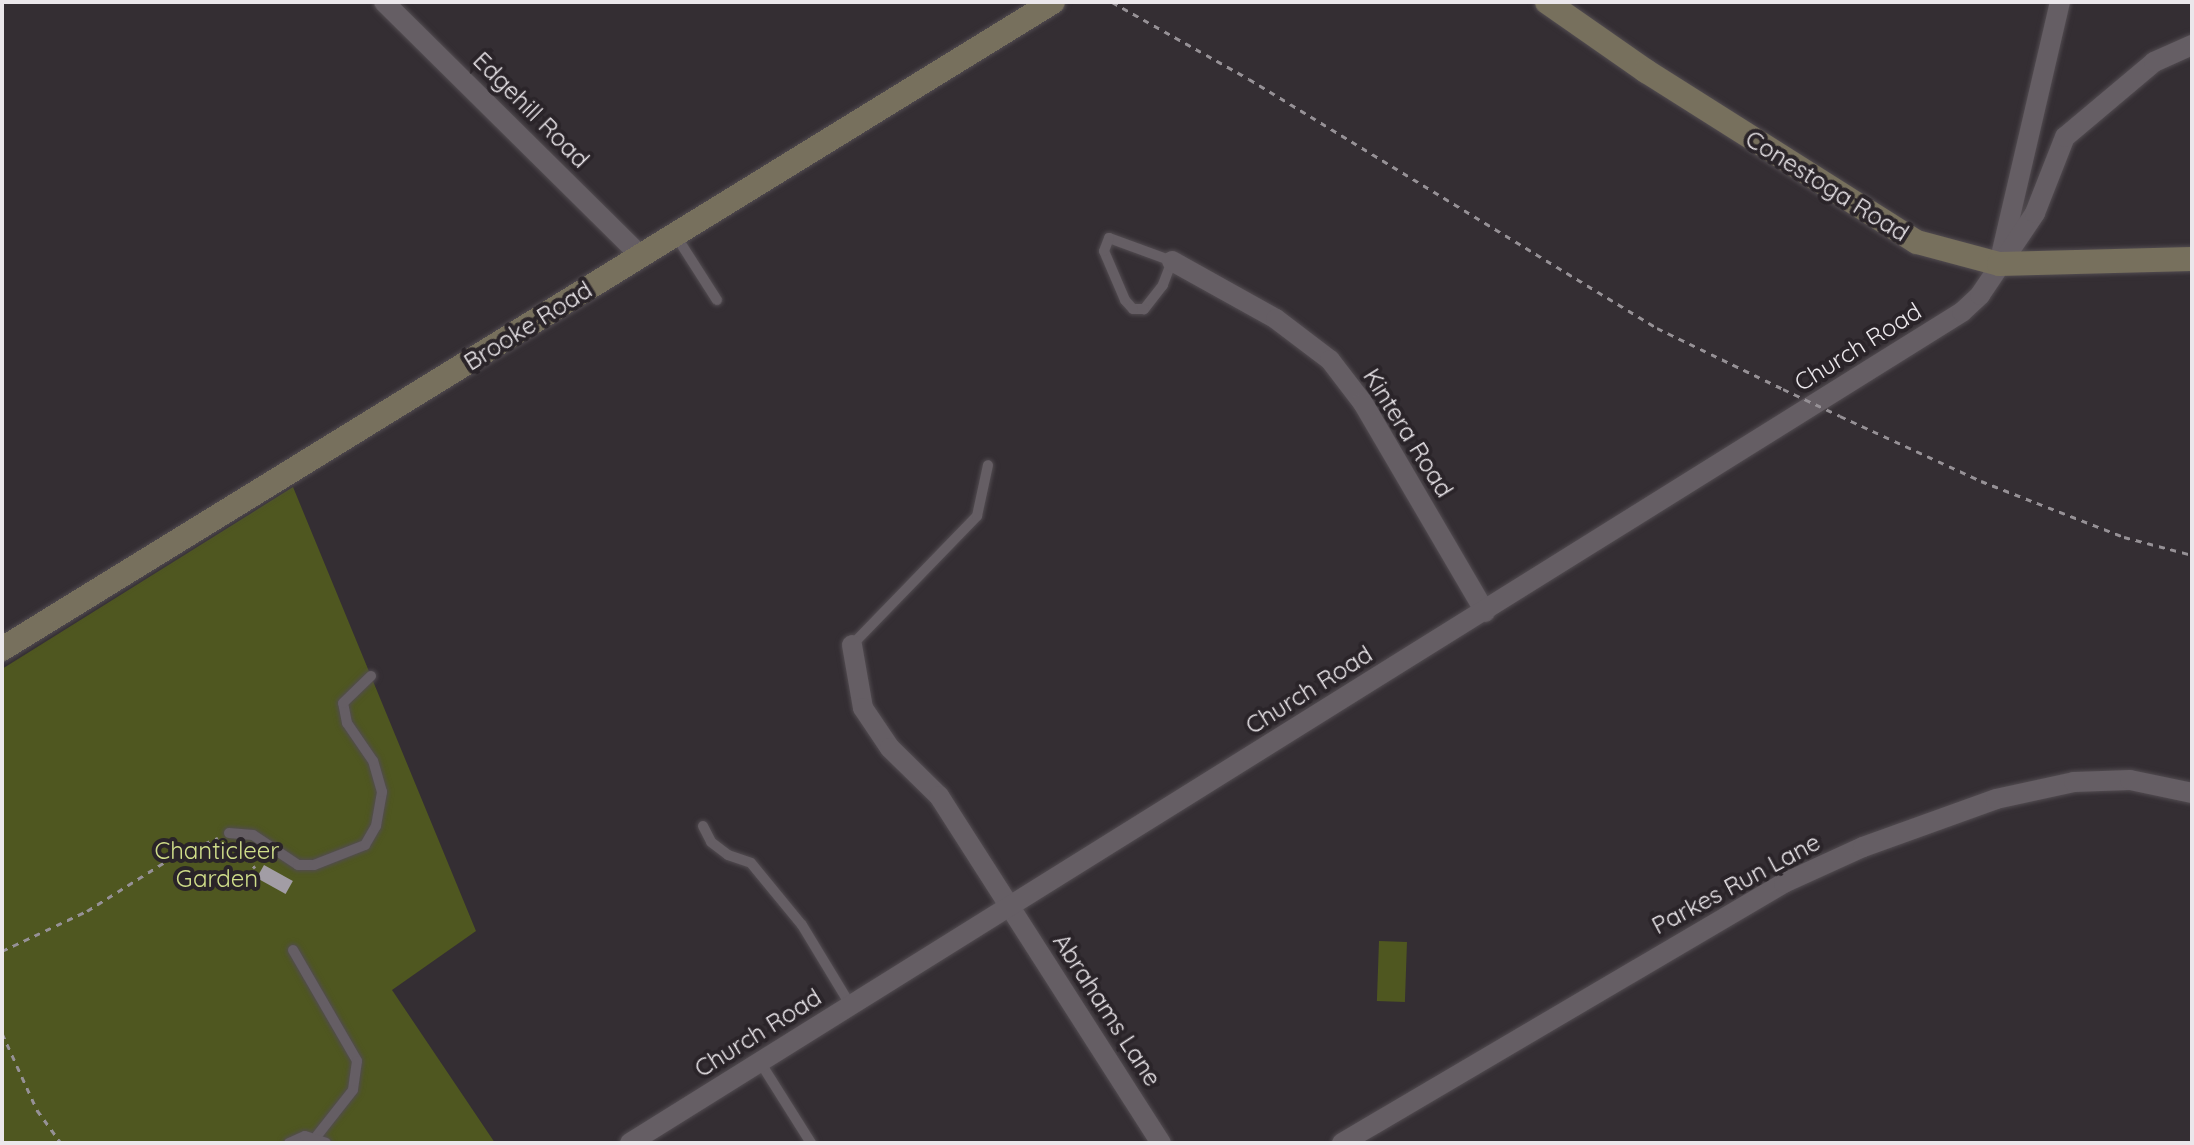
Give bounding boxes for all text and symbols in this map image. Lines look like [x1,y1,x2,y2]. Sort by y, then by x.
street label: Edgehill Road [467,46,595,174]
street label: Conestoga Road [1740,124,1914,248]
street label: Brooke Road [459,275,597,377]
street label: Church Road [1789,297,1927,397]
street label: Kintera Road [1357,363,1459,503]
street label: Church Road [1240,640,1378,740]
street label: Parkes Run Lane [1647,828,1825,940]
park label: Chanticleer Garden [154,837,280,893]
street label: Abrahams Lane [1047,928,1167,1092]
street label: Church Road [689,983,827,1083]

